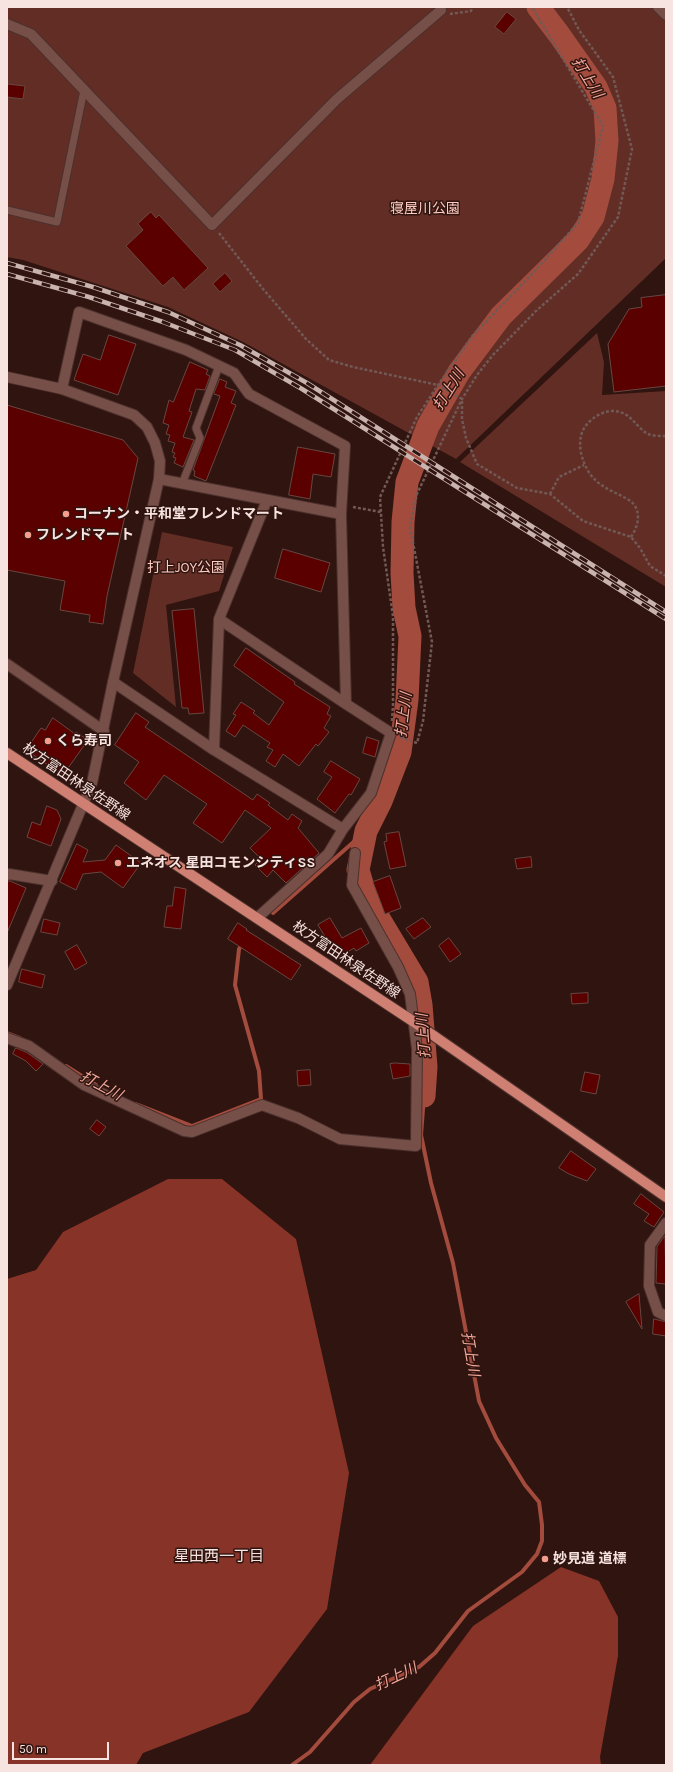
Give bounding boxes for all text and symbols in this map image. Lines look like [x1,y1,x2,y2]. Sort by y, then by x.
water label: 打上川 [567,54,607,102]
park label: 寝屋川公園 [390,201,460,217]
water label: 打上川 [429,366,469,414]
place label: コーナン・平和堂フレンドマート [74,506,284,522]
marker: コーナン・平和堂フレンドマート [61,509,71,519]
place label: フレンドマート [36,527,134,543]
marker: フレンドマート [23,530,33,540]
park label: 打上JOY公園 [147,560,225,576]
water label: 打上川 [392,692,416,738]
place label: くら寿司 [56,733,112,749]
marker: くら寿司 [43,736,53,746]
street label: 枚方富田林泉佐野線 [19,740,133,824]
place label: エネオス 星田コモンシティSS [126,855,315,871]
marker: エネオス 星田コモンシティSS [113,858,123,868]
street label: 枚方富田林泉佐野線 [289,918,403,1002]
water label: 打上川 [413,1013,435,1059]
water label: 打上川 [77,1067,125,1105]
water label: 打上川 [457,1330,483,1378]
district label: 星田西一丁目 [174,1548,264,1566]
place label: 妙見道 道標 [553,1551,627,1567]
marker: 妙見道 道標 [540,1554,550,1564]
water label: 打上川 [372,1659,420,1695]
scale bar [14,1734,111,1760]
text: 50 m [19,1742,47,1756]

